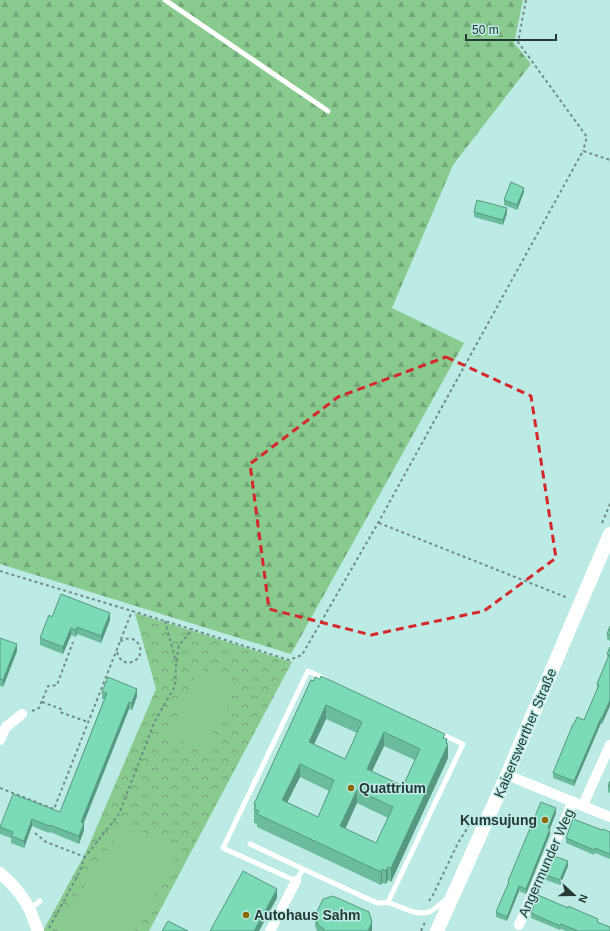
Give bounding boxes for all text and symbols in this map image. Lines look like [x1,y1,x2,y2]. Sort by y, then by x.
scale bar [466,16,556,42]
text: 50 m [472,23,499,37]
street label: Kaiserswerther Straße [490,666,560,800]
place label: Quattrium [359,780,426,796]
marker: Quattrium [346,783,356,793]
street label: Angermunder Weg [515,806,577,920]
place label: Kumsujung [460,812,537,828]
marker: Kumsujung [540,815,550,825]
north arrow [554,875,594,915]
text: N [576,893,590,904]
place label: Autohaus Sahm [254,907,361,923]
marker: Autohaus Sahm [241,910,251,920]

